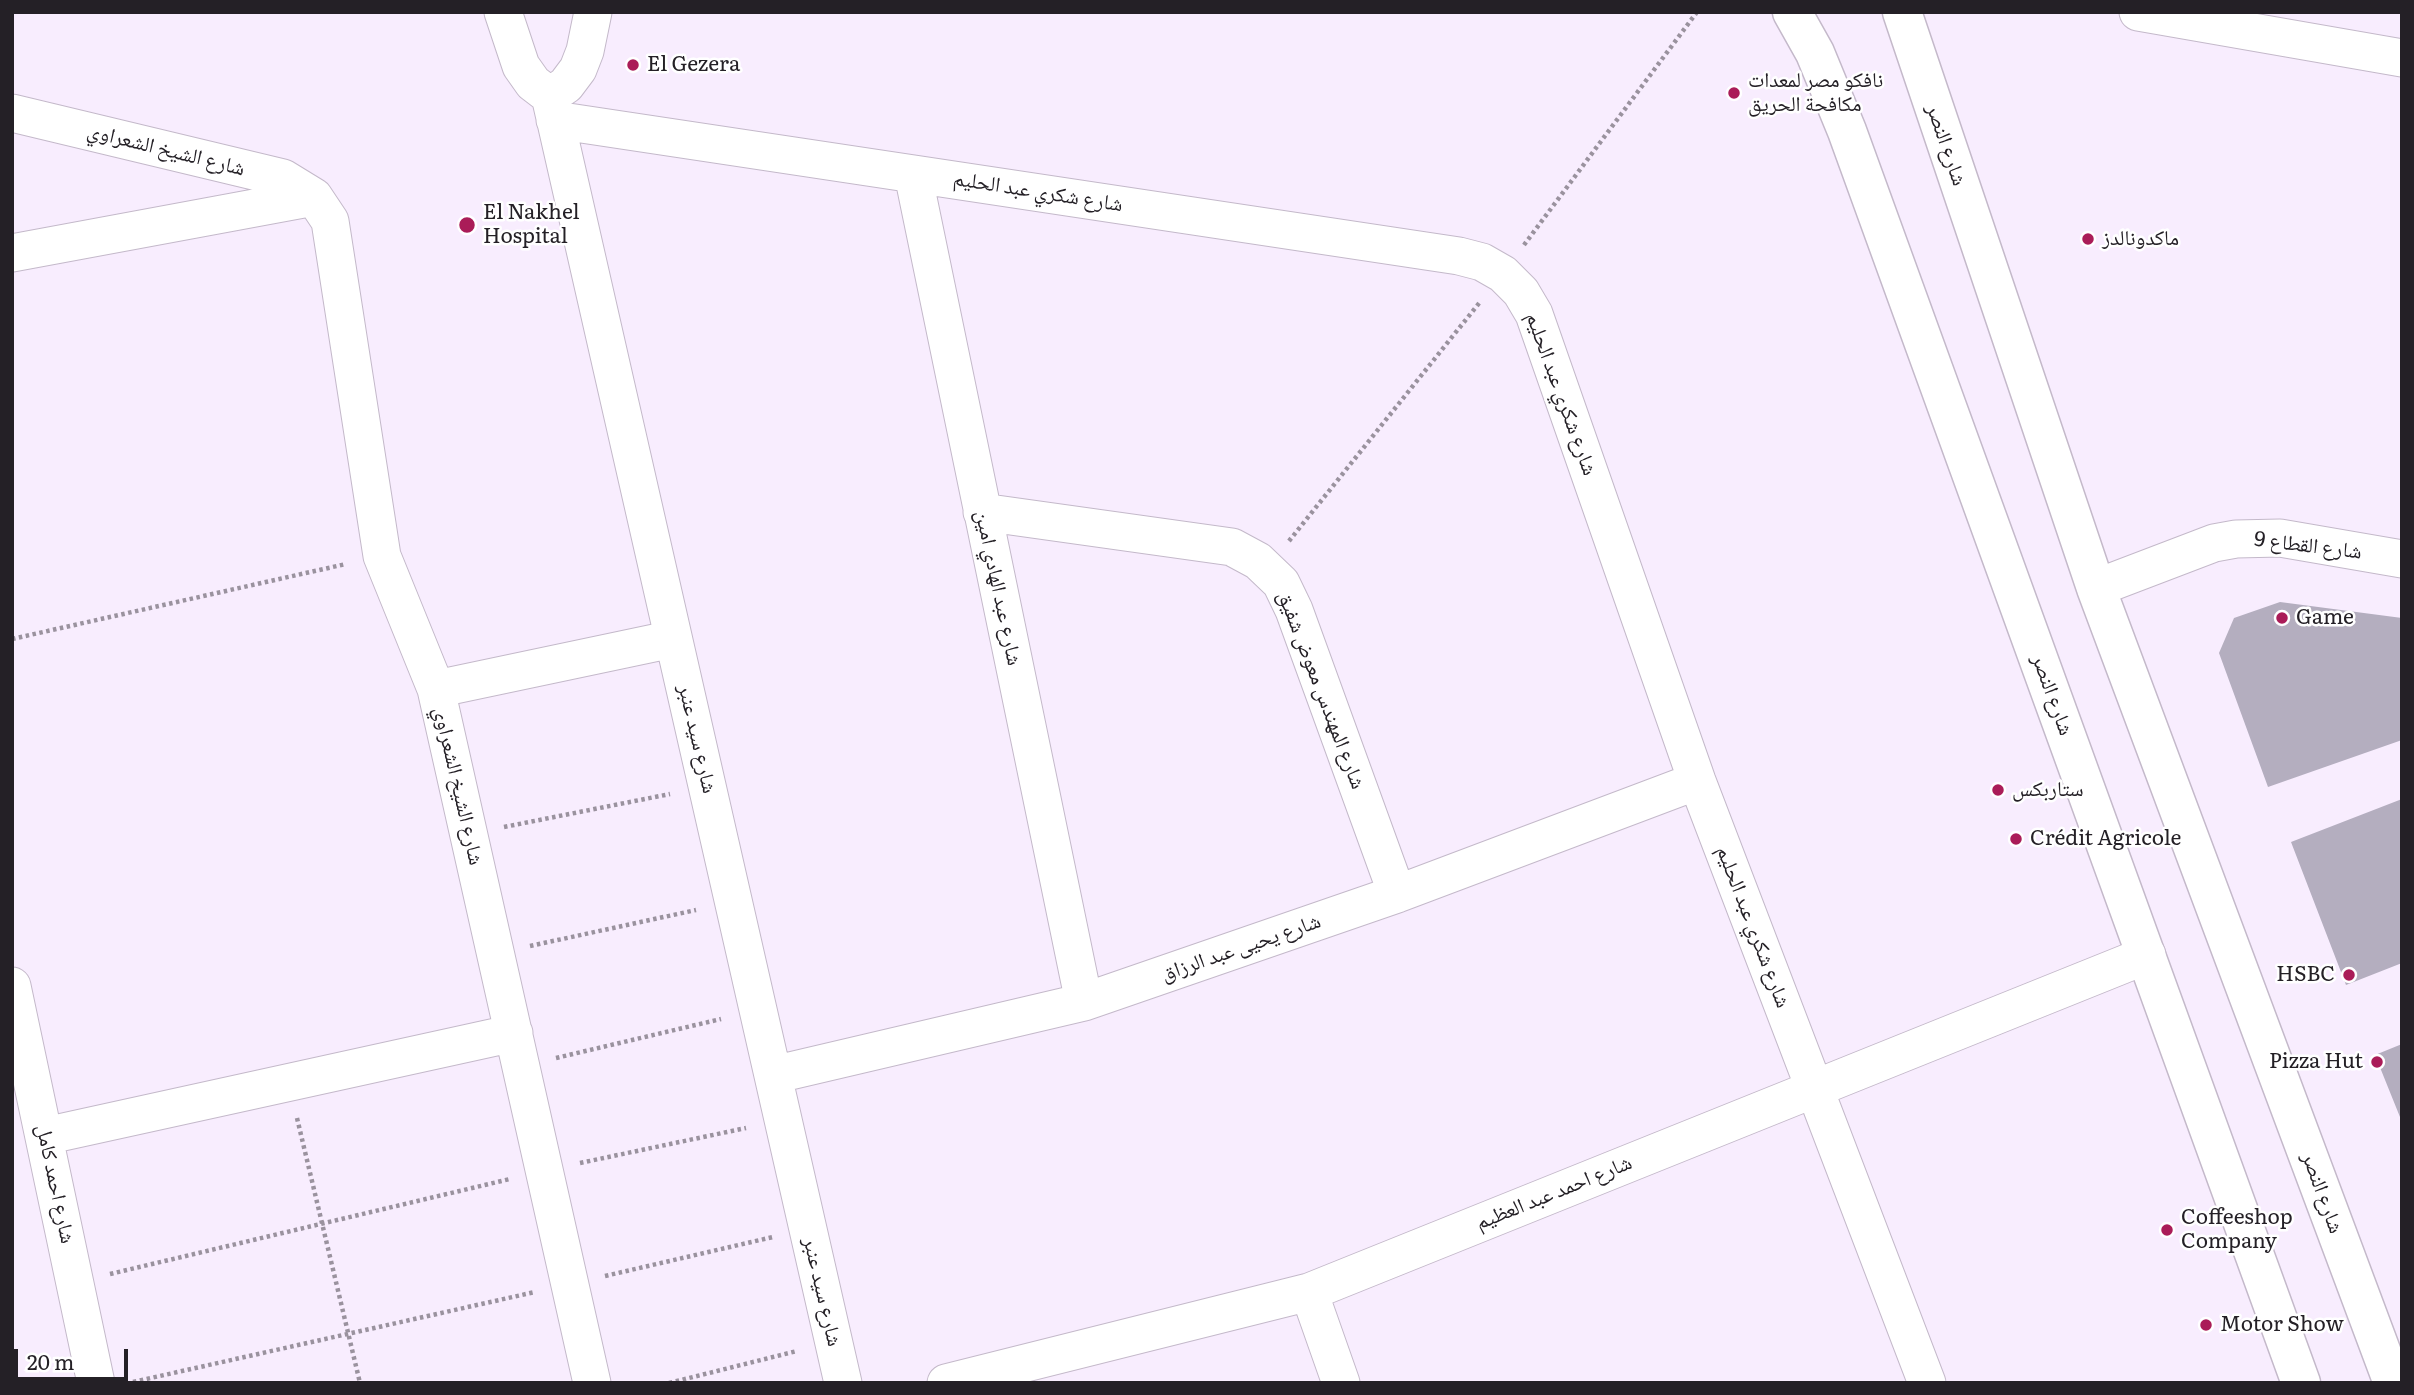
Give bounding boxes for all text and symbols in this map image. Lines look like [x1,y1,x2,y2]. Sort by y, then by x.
place label: El Gezera [647,52,740,78]
marker: El Gezera [625,57,641,73]
place label: نافكو مصر لمعدات مكافحة الحريق [1748,68,1883,118]
marker: نافكو مصر لمعدات مكافحة الحريق [1726,85,1742,101]
street label: شارع النصر [1920,101,1972,189]
street label: شارع الشيخ الشعراوي [85,118,247,182]
street label: شارع شكري عبد الحليم [951,166,1125,218]
place label: El Nakhel Hospital [483,200,579,250]
marker: El Nakhel Hospital [457,215,477,235]
place label: ماكدونالدز [2102,226,2179,252]
marker: ماكدونالدز [2080,231,2096,247]
street label: شارع شكري عبد الحليم [1520,309,1602,479]
street label: شارع عبد الهادي امين [969,508,1027,668]
street label: شارع القطاع 9 [2253,527,2363,565]
street label: شارع المهندس معوض شفيق [1272,587,1370,793]
place label: Game [2296,605,2354,631]
marker: Game [2274,610,2290,626]
street label: شارع النصر [2026,651,2078,739]
street label: شارع سيد عنبر [672,682,722,796]
street label: شارع الشيخ الشعراوي [428,704,488,868]
place label: ستاربكس [2012,777,2084,803]
marker: ستاربكس [1990,782,2006,798]
place label: Crédit Agricole [2030,826,2181,852]
marker: Crédit Agricole [2008,831,2024,847]
street label: شارع شكري عبد الحليم [1711,842,1795,1012]
street label: شارع يحيى عبد الرزاق [1158,909,1324,987]
place label: HSBC [2276,962,2335,988]
marker: HSBC [2341,967,2357,983]
place label: Pizza Hut [2269,1049,2363,1075]
marker: Pizza Hut [2369,1054,2385,1070]
street label: شارع احمد كامل [30,1122,80,1246]
street label: شارع النصر [2296,1149,2348,1237]
street label: شارع احمد عبد العظيم [1472,1150,1636,1236]
place label: Coffeeshop Company [2181,1205,2293,1255]
marker: Coffeeshop Company [2159,1222,2175,1238]
street label: شارع سيد عنبر [797,1235,847,1349]
place label: Motor Show [2220,1312,2344,1338]
marker: Motor Show [2198,1317,2214,1333]
scale bar [18,1336,131,1380]
text: 20 m [27,1345,74,1376]

